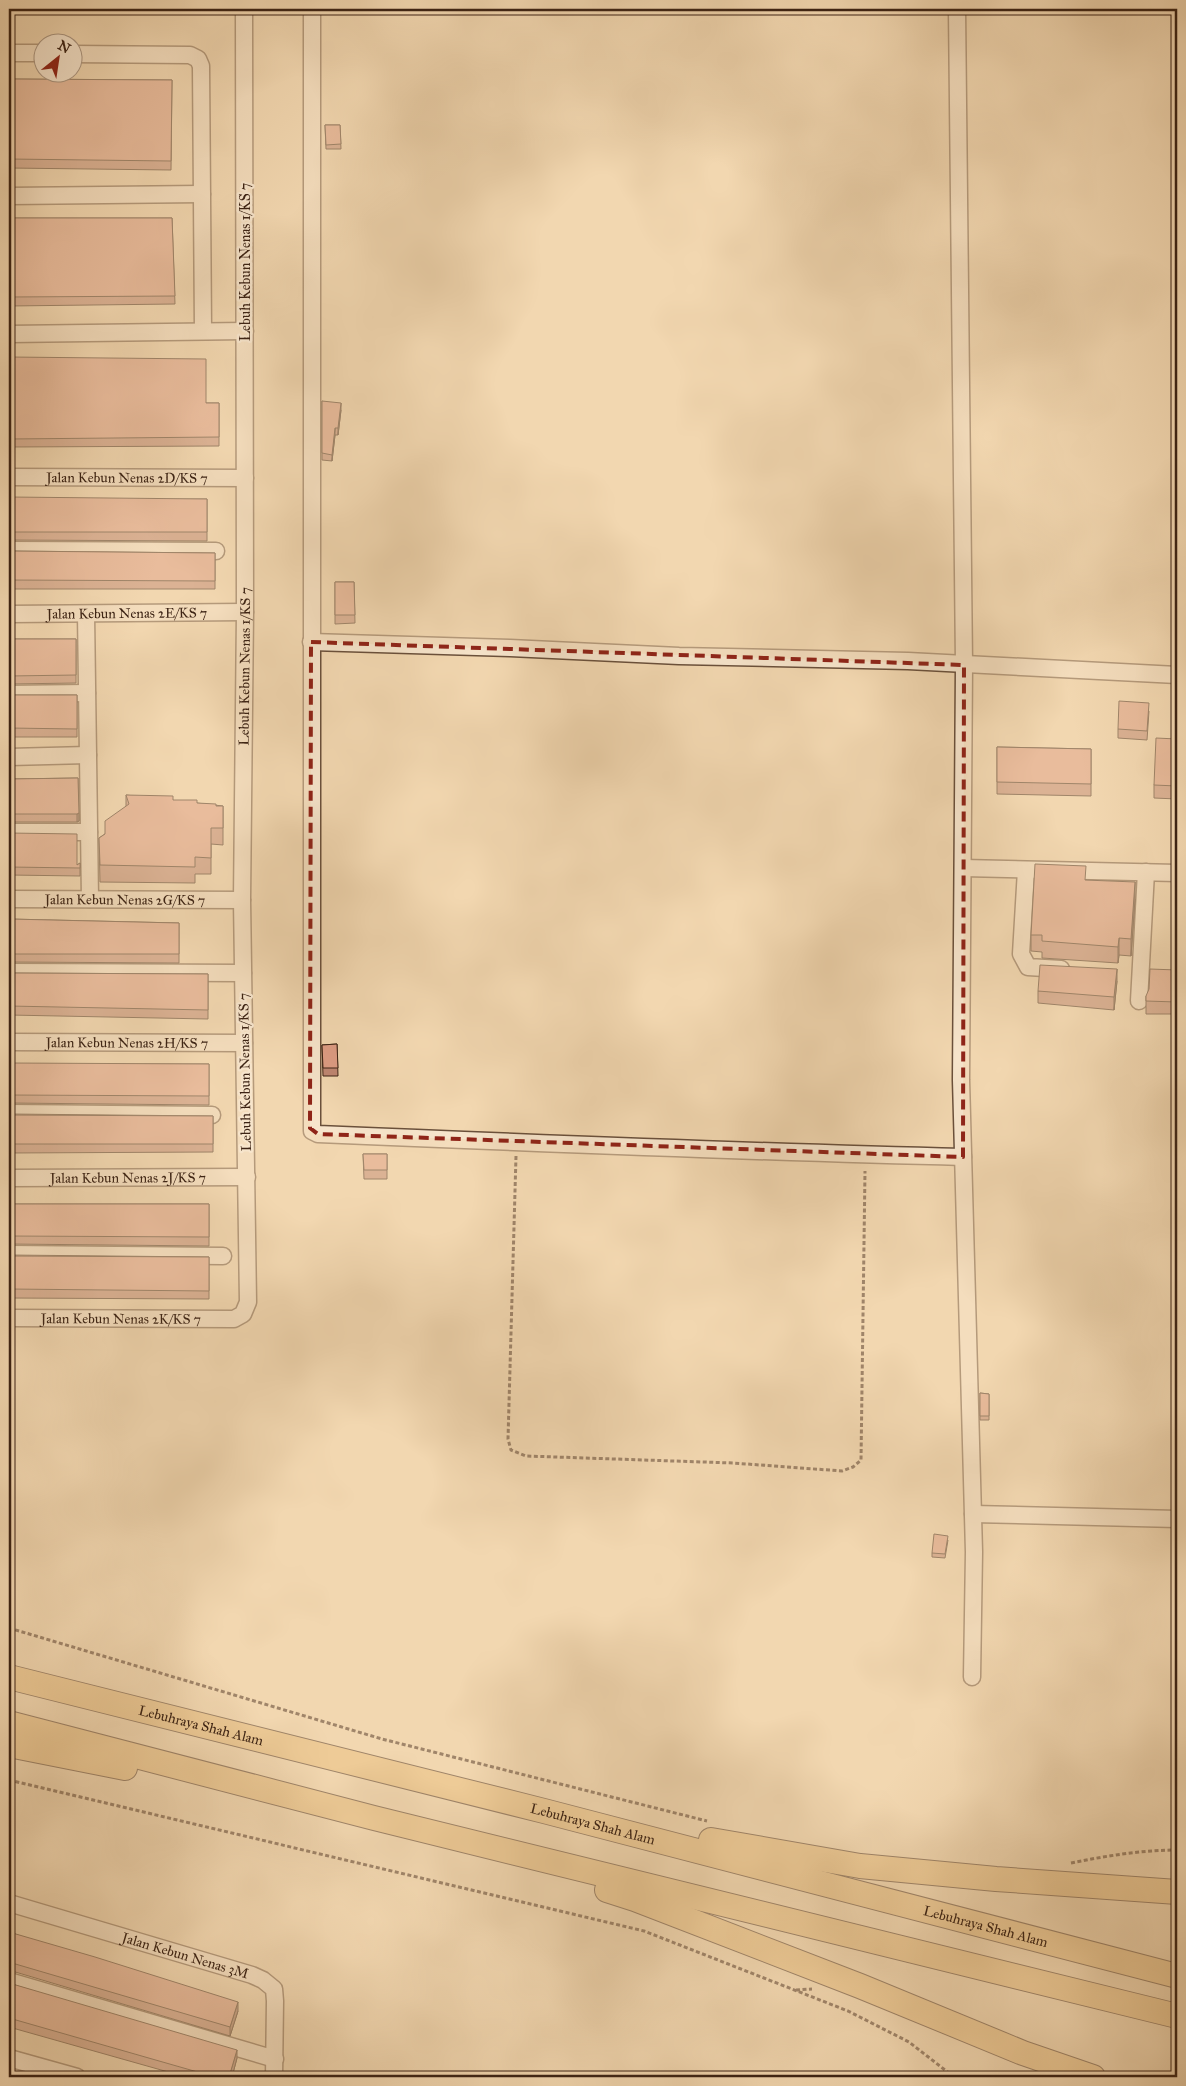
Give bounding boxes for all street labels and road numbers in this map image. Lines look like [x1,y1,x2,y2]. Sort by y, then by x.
street label: Lebuh Kebun Nenas 1/KS 7 [237,183,254,341]
street label: Jalan Kebun Nenas 2D/KS 7 [44,469,208,487]
street label: Lebuh Kebun Nenas 1/KS 7 [235,587,254,746]
street label: Jalan Kebun Nenas 2E/KS 7 [45,604,207,623]
street label: Jalan Kebun Nenas 2G/KS 7 [43,891,205,909]
street label: Lebuh Kebun Nenas 1/KS 7 [235,993,255,1151]
street label: Jalan Kebun Nenas 2H/KS 7 [44,1034,208,1052]
street label: Jalan Kebun Nenas 2J/KS 7 [48,1169,206,1187]
street label: Jalan Kebun Nenas 2K/KS 7 [39,1310,201,1328]
street label: Lebuhraya Shah Alam [137,1701,265,1749]
street label: Lebuhraya Shah Alam [529,1799,657,1848]
street label: Lebuhraya Shah Alam [922,1902,1050,1951]
street label: Jalan Kebun Nenas 3M [118,1928,251,1982]

